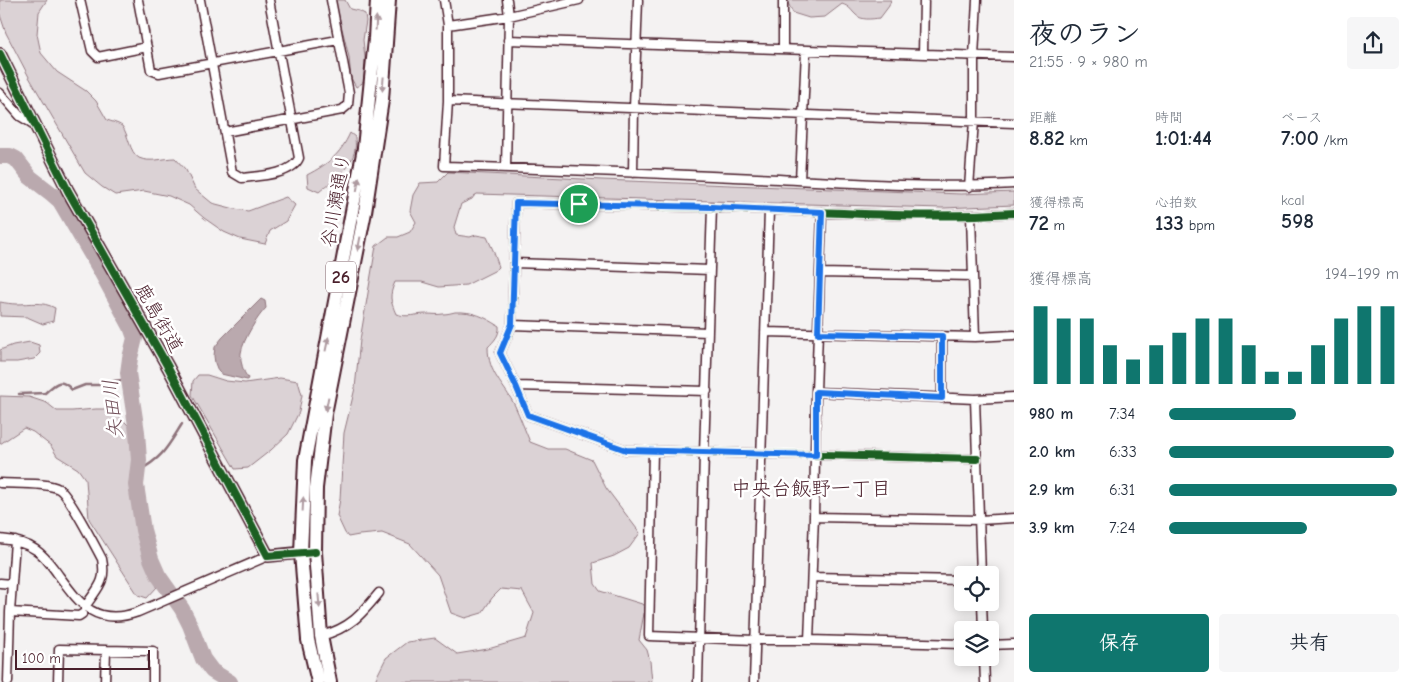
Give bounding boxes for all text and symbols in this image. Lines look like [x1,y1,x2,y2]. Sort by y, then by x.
one-way arrow [372,14,380,30]
button: share [1347,17,1399,69]
text: 夜のラン [1029,18,1141,50]
text: 21:55 · 9 × 980 m [1029,53,1148,71]
one-way arrow [379,76,387,92]
text: 距離 [1029,109,1057,126]
text: 時間 [1155,109,1183,126]
text: ペース [1281,109,1322,126]
text: 8.82 [1029,126,1065,150]
text: 1:01:44 [1155,126,1212,150]
text: 7:00 [1281,126,1319,150]
text: km [1065,132,1088,149]
text: /km [1319,132,1348,149]
street label: 谷川瀬通り [317,151,355,249]
one-way arrow [354,176,362,192]
pin [558,183,600,225]
icon: arrive [565,190,593,218]
text: kcal [1281,192,1305,209]
text: 獲得標高 [1029,194,1085,211]
text: 心拍数 [1155,194,1197,211]
text: 598 [1281,209,1314,233]
text: 72 [1029,211,1049,235]
text: 133 [1155,211,1184,235]
text: m [1049,217,1065,234]
text: bpm [1184,217,1215,234]
one-way arrow [354,237,362,253]
road number: 26 [326,262,356,292]
text: 194–199 m [1325,265,1399,283]
text: 獲得標高 [1029,270,1093,288]
street label: 鹿島街道 [130,280,188,356]
one-way arrow [323,336,331,351]
water label: 矢田川 [98,378,128,440]
one-way arrow [323,396,331,411]
text: 980 m [1029,405,1073,423]
text: 7:34 [1109,405,1135,423]
text: 2.0 km [1029,443,1075,461]
text: 6:33 [1109,443,1137,461]
district label: 中央台飯野一丁目 [731,477,891,500]
text: 2.9 km [1029,481,1074,499]
text: 6:31 [1109,481,1135,499]
one-way arrow [299,496,307,512]
text: 3.9 km [1029,519,1074,537]
text: 7:24 [1109,519,1136,537]
map controls [954,566,999,666]
button: locate [954,566,999,611]
one-way arrow [315,593,323,609]
button: 保存 [1029,614,1209,672]
button: 共有 [1219,614,1399,672]
button: layers [954,621,999,666]
scale bar [15,647,150,670]
text: 100 m [22,650,61,667]

